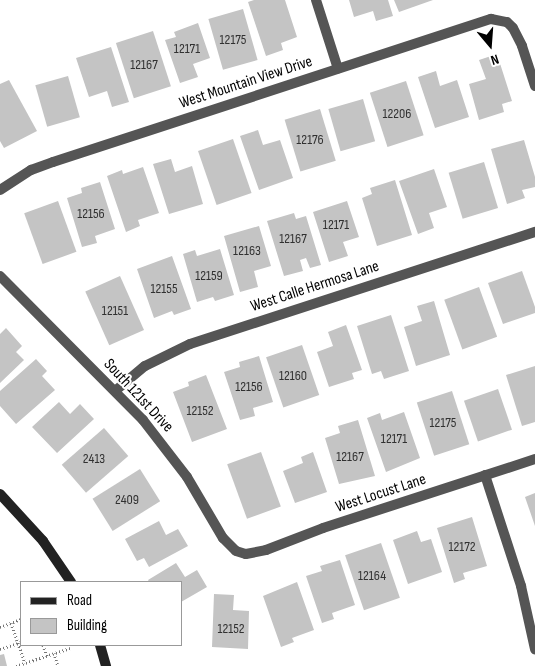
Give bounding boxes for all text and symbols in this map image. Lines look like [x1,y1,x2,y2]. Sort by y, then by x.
north arrow [465,20,515,70]
house number: 12175 [220,32,246,48]
house number: 12171 [174,41,200,57]
text: N [489,50,501,69]
street label: West Mountain View Drive [177,52,315,114]
house number: 12167 [130,57,158,73]
house number: 12206 [383,106,411,122]
house number: 12176 [296,132,324,148]
house number: 12156 [77,206,105,222]
house number: 12171 [323,217,349,233]
house number: 12167 [279,231,307,247]
house number: 12163 [233,243,261,259]
street label: West Calle Hermosa Lane [248,257,382,317]
house number: 12159 [195,268,223,284]
house number: 12155 [151,281,177,297]
house number: 12151 [102,303,128,319]
street label: South 121st Drive [99,355,177,437]
house number: 12160 [279,368,307,384]
house number: 12156 [235,379,263,395]
house number: 12152 [186,403,214,419]
house number: 12175 [430,415,456,431]
house number: 12171 [381,431,407,447]
house number: 12167 [336,449,364,465]
house number: 2413 [83,451,105,467]
street label: West Locust Lane [333,470,429,518]
house number: 2409 [115,492,139,508]
house number: 12172 [448,539,476,555]
house number: 12164 [358,568,386,584]
legend [20,581,182,646]
text: Road [67,591,92,610]
text: Building [67,616,107,635]
house number: 12152 [217,621,245,637]

